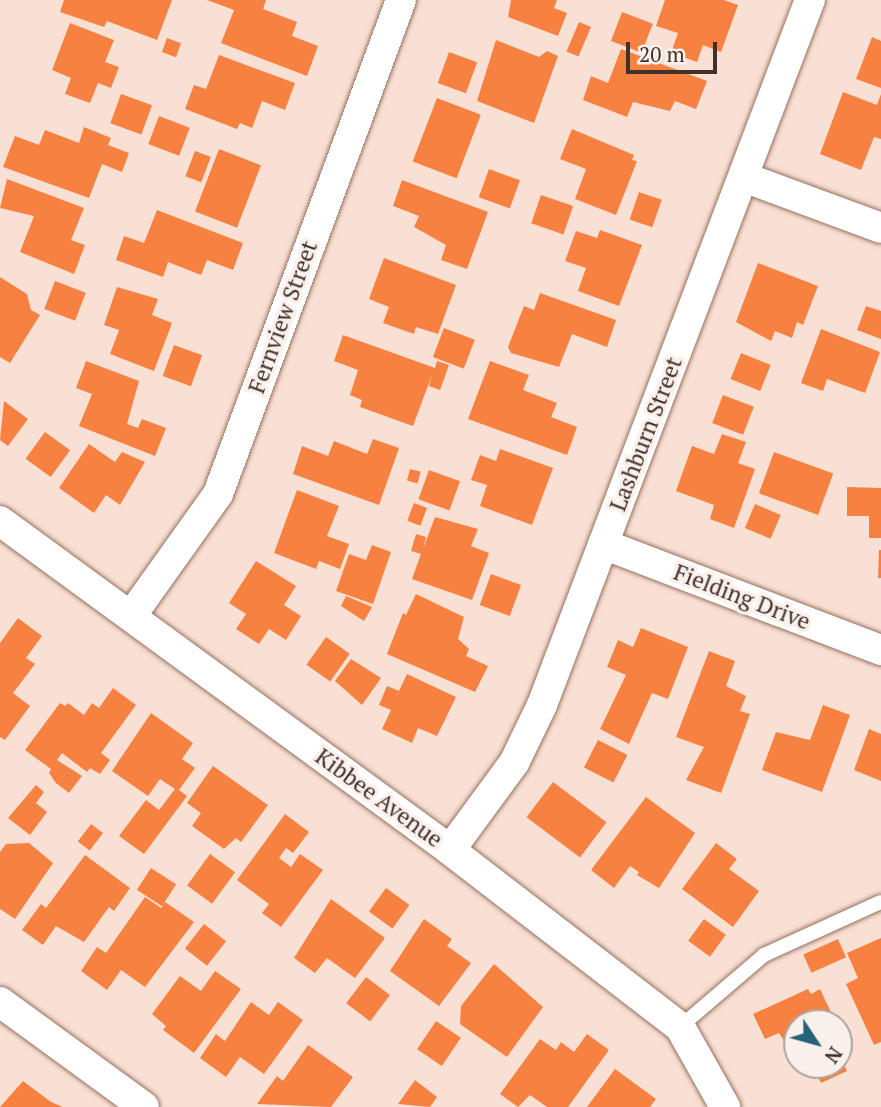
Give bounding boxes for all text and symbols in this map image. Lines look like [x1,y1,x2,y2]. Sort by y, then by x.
scale bar [629,28,720,72]
text: 20 m [639,40,685,68]
street label: Fernview Street [243,237,323,397]
street label: Lashburn Street [604,353,688,515]
street label: Fielding Drive [670,558,814,636]
street label: Kibbee Avenue [310,742,448,854]
north arrow [783,1009,853,1079]
text: N [819,1042,848,1069]

